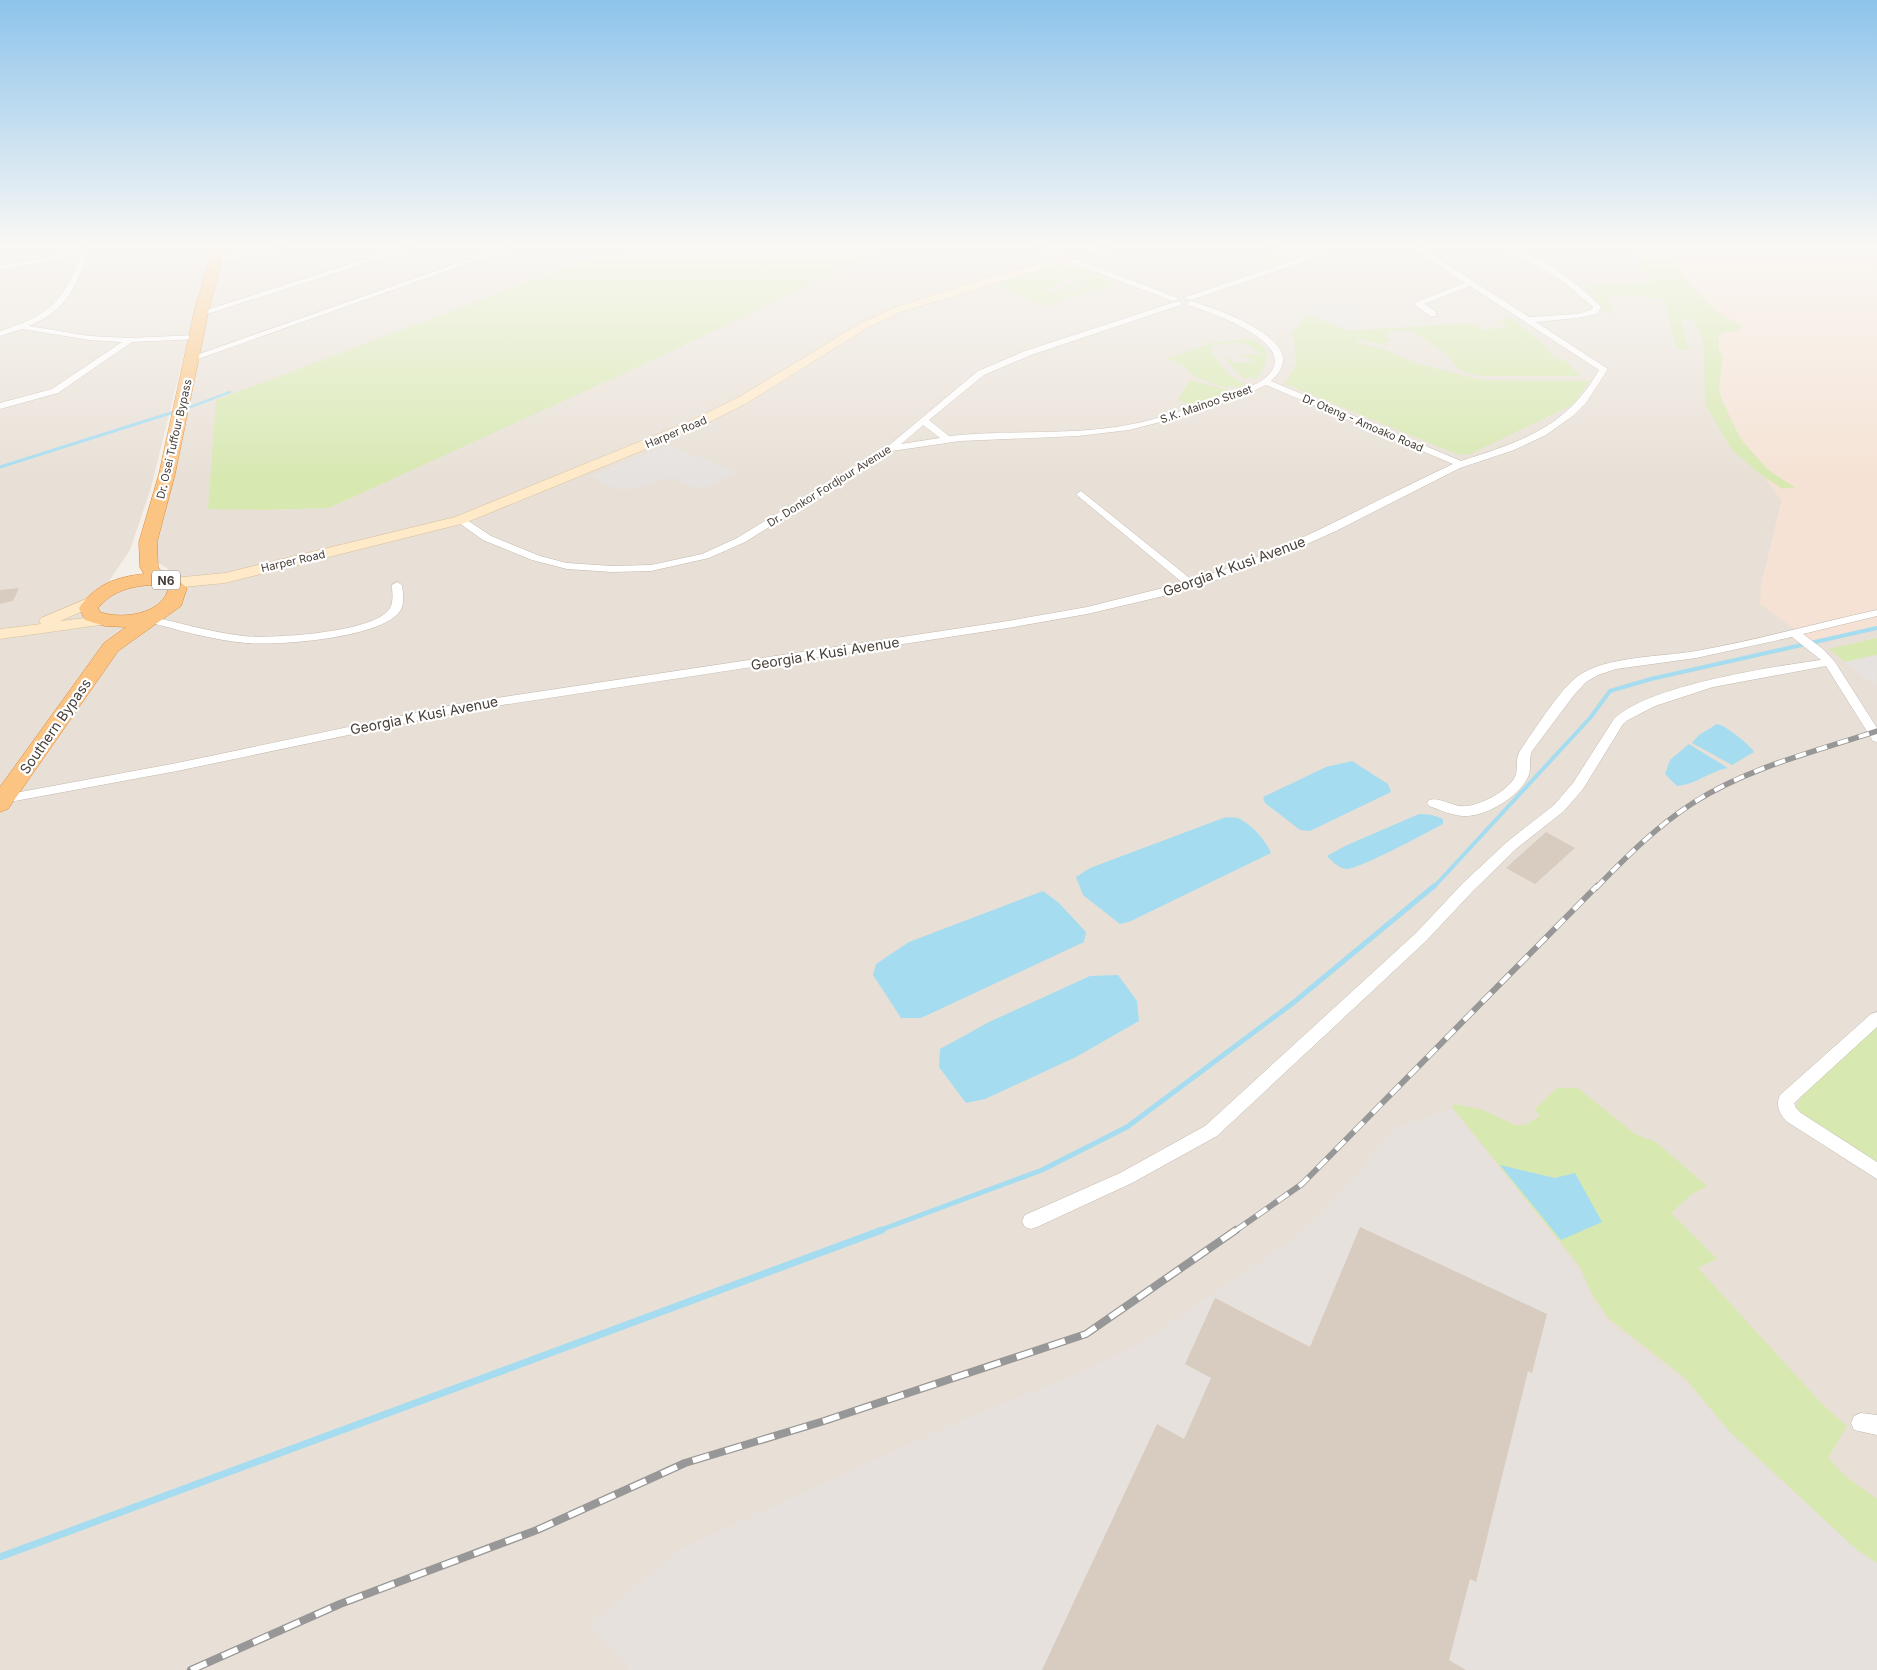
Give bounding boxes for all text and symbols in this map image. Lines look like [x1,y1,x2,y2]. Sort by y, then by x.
street label: Dr. Osei Tuffour Bypass [153,378,195,500]
street label: S.K. Mainoo Street [1158,382,1254,426]
street label: Dr Oteng - Amoako Road [1300,391,1426,455]
street label: Harper Road [643,413,709,451]
street label: Dr. Donkor Fordjour Avenue [765,442,893,530]
street label: Georgia K Kusi Avenue [1160,532,1308,600]
street label: Harper Road [259,547,327,575]
road number: N6 [152,570,180,590]
street label: Georgia K Kusi Avenue [749,633,901,673]
street label: Southern Bypass [16,675,94,777]
street label: Georgia K Kusi Avenue [349,692,499,738]

